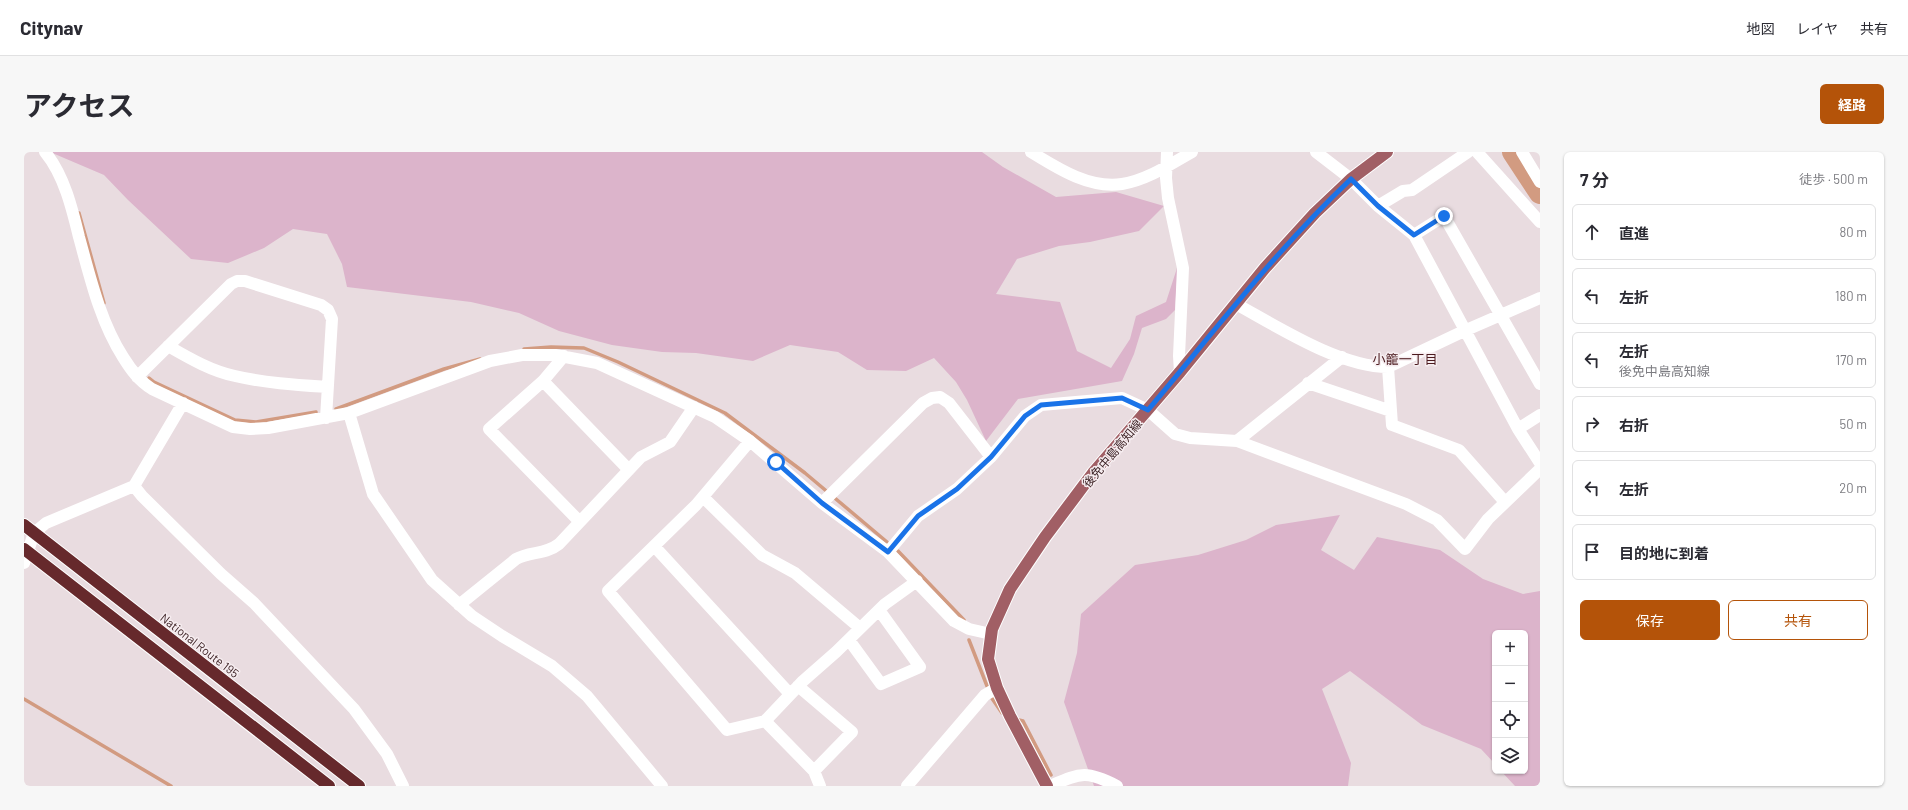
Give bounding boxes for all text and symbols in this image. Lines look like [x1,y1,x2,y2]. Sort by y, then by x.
text: Citynav [20,16,83,39]
text: 地図 [1746,20,1774,37]
text: レイヤ [1796,20,1838,37]
text: 共有 [1860,20,1888,37]
button: 経路 [1820,84,1884,124]
text: アクセス [24,88,135,122]
text: 7 分 [1580,169,1609,189]
text: 徒歩 · 500 m [1799,171,1868,187]
route end [1435,207,1453,225]
icon: ahead [1581,221,1603,243]
text: 直進 [1619,224,1649,242]
text: 80 m [1840,224,1867,240]
icon: left [1581,285,1603,307]
text: 左折 [1619,288,1649,306]
text: 180 m [1835,288,1867,304]
text: 左折 [1619,342,1649,360]
icon: left [1581,349,1603,371]
district label: 小籠一丁目 [1372,351,1438,367]
text: 170 m [1836,352,1867,368]
text: 後免中島高知線 [1619,363,1710,379]
icon: right [1581,413,1603,435]
street label: 後免中島高知線 [1080,416,1144,490]
text: 右折 [1619,416,1649,434]
text: 50 m [1840,416,1867,432]
route start [767,453,785,471]
icon: left [1581,477,1603,499]
text: 左折 [1619,480,1649,498]
text: 20 m [1839,480,1867,496]
icon: arrive [1581,541,1603,563]
text: 目的地に到着 [1619,544,1709,562]
button: 保存 [1580,600,1720,640]
button: 共有 [1728,600,1868,640]
street label: National Route 195 [158,610,242,680]
map controls [1492,630,1528,774]
button: + [1492,630,1528,666]
button: − [1492,666,1528,702]
button: locate [1492,702,1528,738]
button: layers [1492,738,1528,774]

